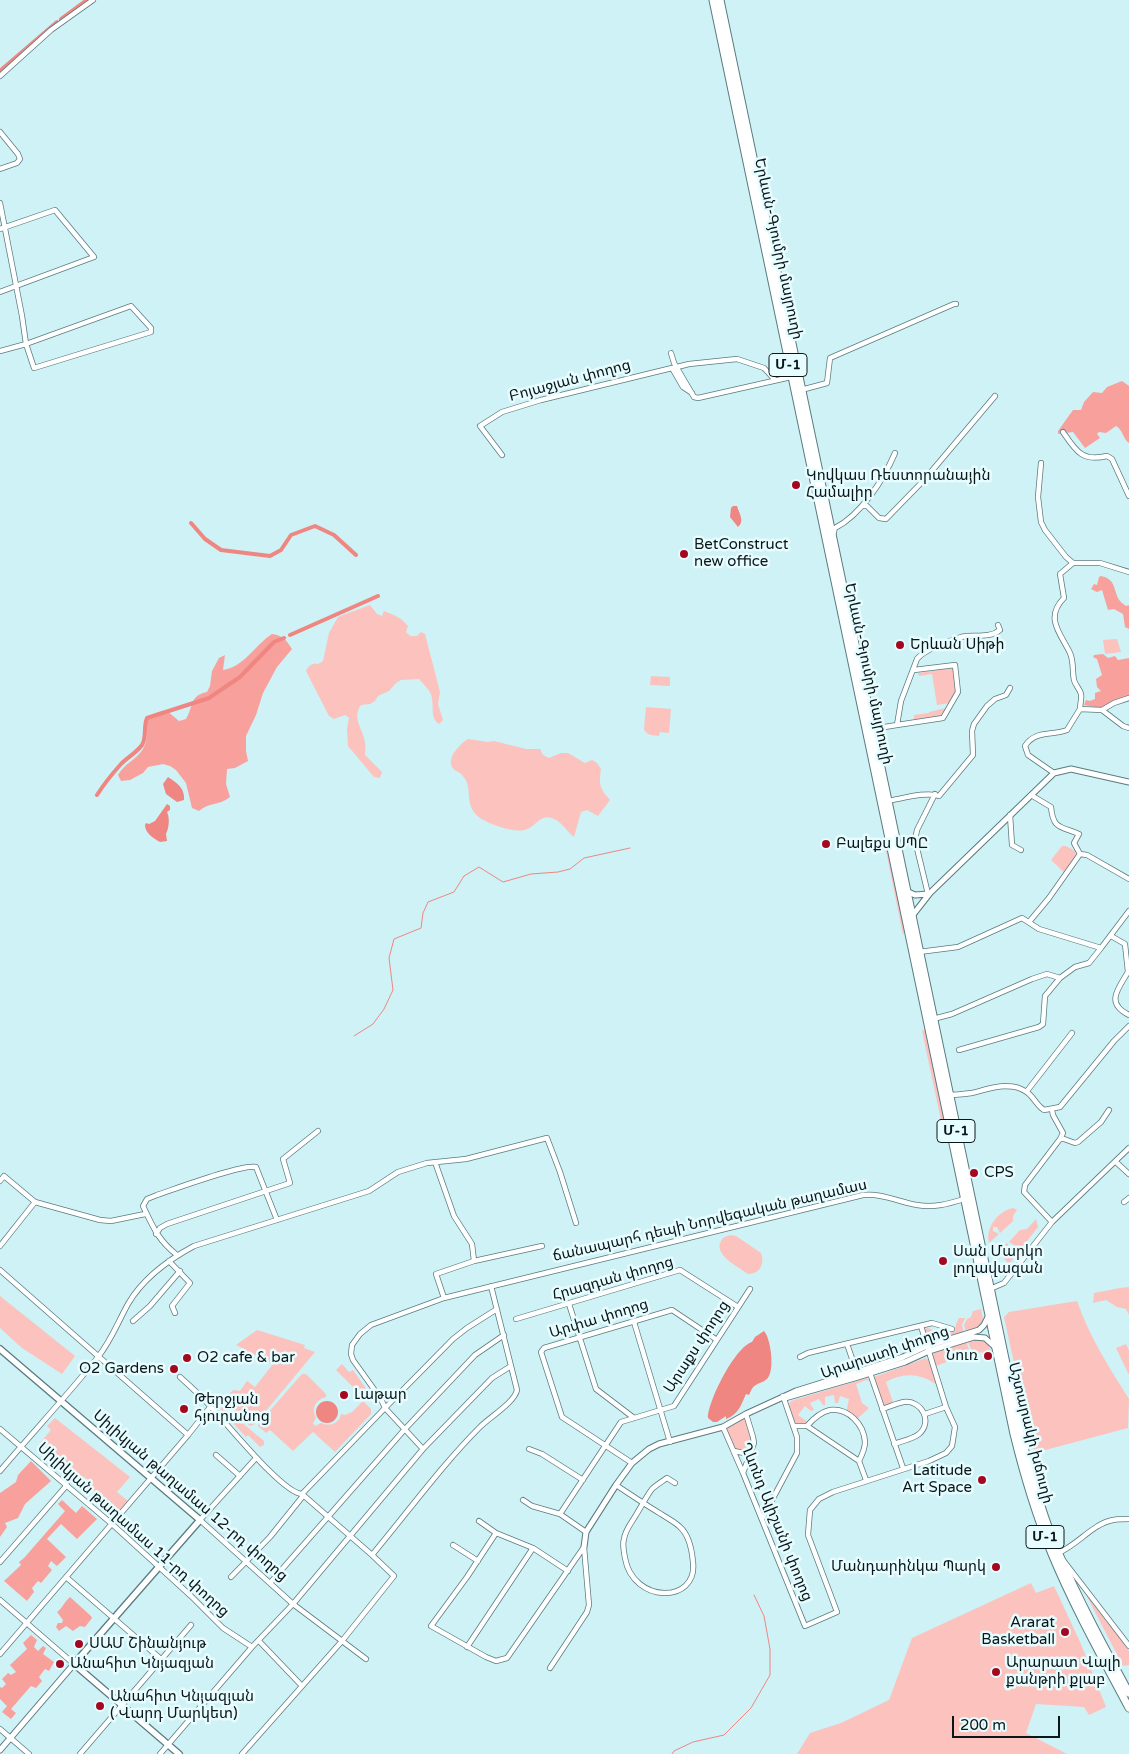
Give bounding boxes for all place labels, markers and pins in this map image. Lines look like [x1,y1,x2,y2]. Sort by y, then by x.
place label: Կովկաս Ռեստորանային Համալիր [806,467,991,502]
marker: Կովկաս Ռեստորանային Համալիր [790,479,802,491]
place label: BetConstruct new office [694,536,788,571]
marker: BetConstruct new office [678,548,690,560]
place label: Երևան Սիթի [910,636,1004,654]
marker: Երևան Սիթի [894,639,906,651]
place label: Բալեքս ՍՊԸ [836,835,928,853]
marker: Բալեքս ՍՊԸ [820,838,832,850]
place label: CPS [984,1164,1014,1182]
marker: CPS [968,1167,980,1179]
place label: Սան Մարկո լողավազան [953,1243,1043,1278]
marker: Սան Մարկո լողավազան [937,1255,949,1267]
place label: Նուռ [946,1347,978,1365]
place label: O2 cafe & bar [197,1349,295,1367]
marker: Նուռ [982,1350,994,1362]
marker: O2 cafe & bar [181,1352,193,1364]
place label: O2 Gardens [79,1360,164,1378]
marker: O2 Gardens [168,1363,180,1375]
place label: Լաթար [354,1386,407,1404]
marker: Լաթար [338,1389,350,1401]
place label: Թերջյան հյուրանոց [194,1391,270,1426]
marker: Թերջյան հյուրանոց [178,1403,190,1415]
place label: Latitude Art Space [902,1462,972,1497]
marker: Latitude Art Space [976,1474,988,1486]
place label: Մանդարինկա Պարկ [831,1558,986,1576]
marker: Մանդարինկա Պարկ [990,1561,1002,1573]
place label: Ararat Basketball [981,1614,1055,1649]
marker: Ararat Basketball [1059,1626,1071,1638]
place label: ՍԱՄ Շինանյութ [89,1635,206,1653]
marker: ՍԱՄ Շինանյութ [73,1638,85,1650]
place label: Արարատ Վալի քանթրի քլաբ [1006,1654,1121,1689]
place label: Անահիտ Կնյազյան [70,1655,214,1673]
marker: Անահիտ Կնյազյան [54,1658,66,1670]
marker: Արարատ Վալի քանթրի քլաբ [990,1666,1002,1678]
place label: Անահիտ Կնյազյան ( Վարդ Մարկետ) [110,1688,254,1723]
marker: Անահիտ Կնյազյան ( Վարդ Մարկետ) [94,1700,106,1712]

